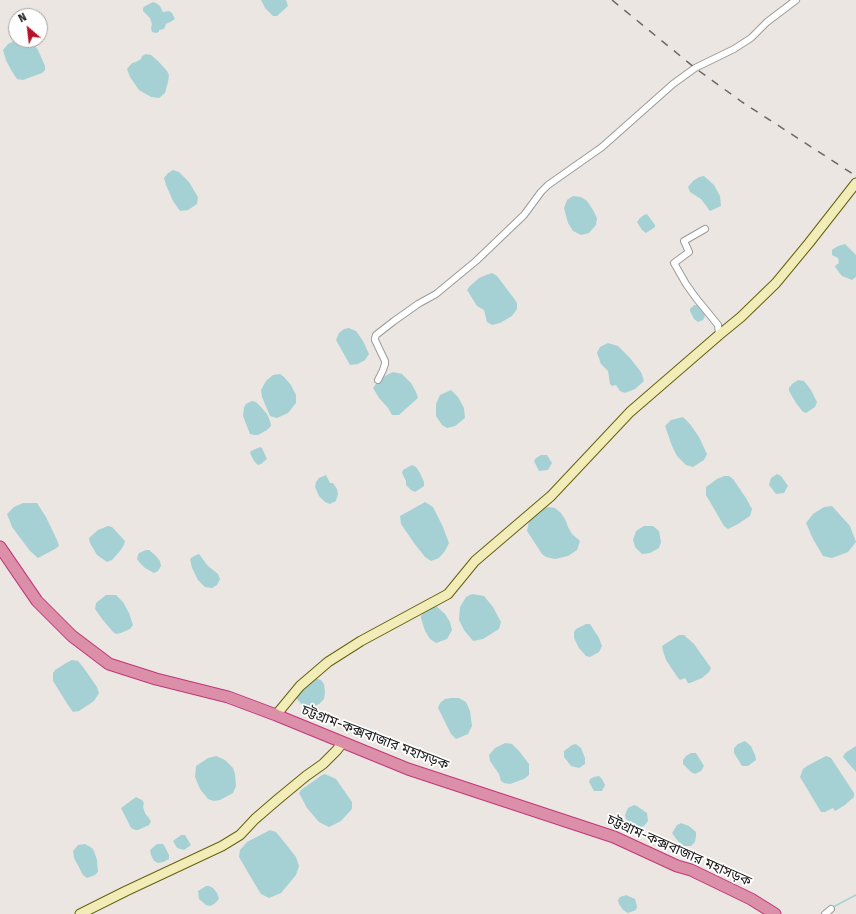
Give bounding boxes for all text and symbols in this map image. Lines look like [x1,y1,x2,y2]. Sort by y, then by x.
north arrow [8,8,48,48]
text: N [16,10,29,25]
street label: চট্টগ্রাম-কক্সবাজার মহাসড়ক [299,702,451,774]
street label: চট্টগ্রাম-কক্সবাজার মহাসড়ক [604,811,754,891]

